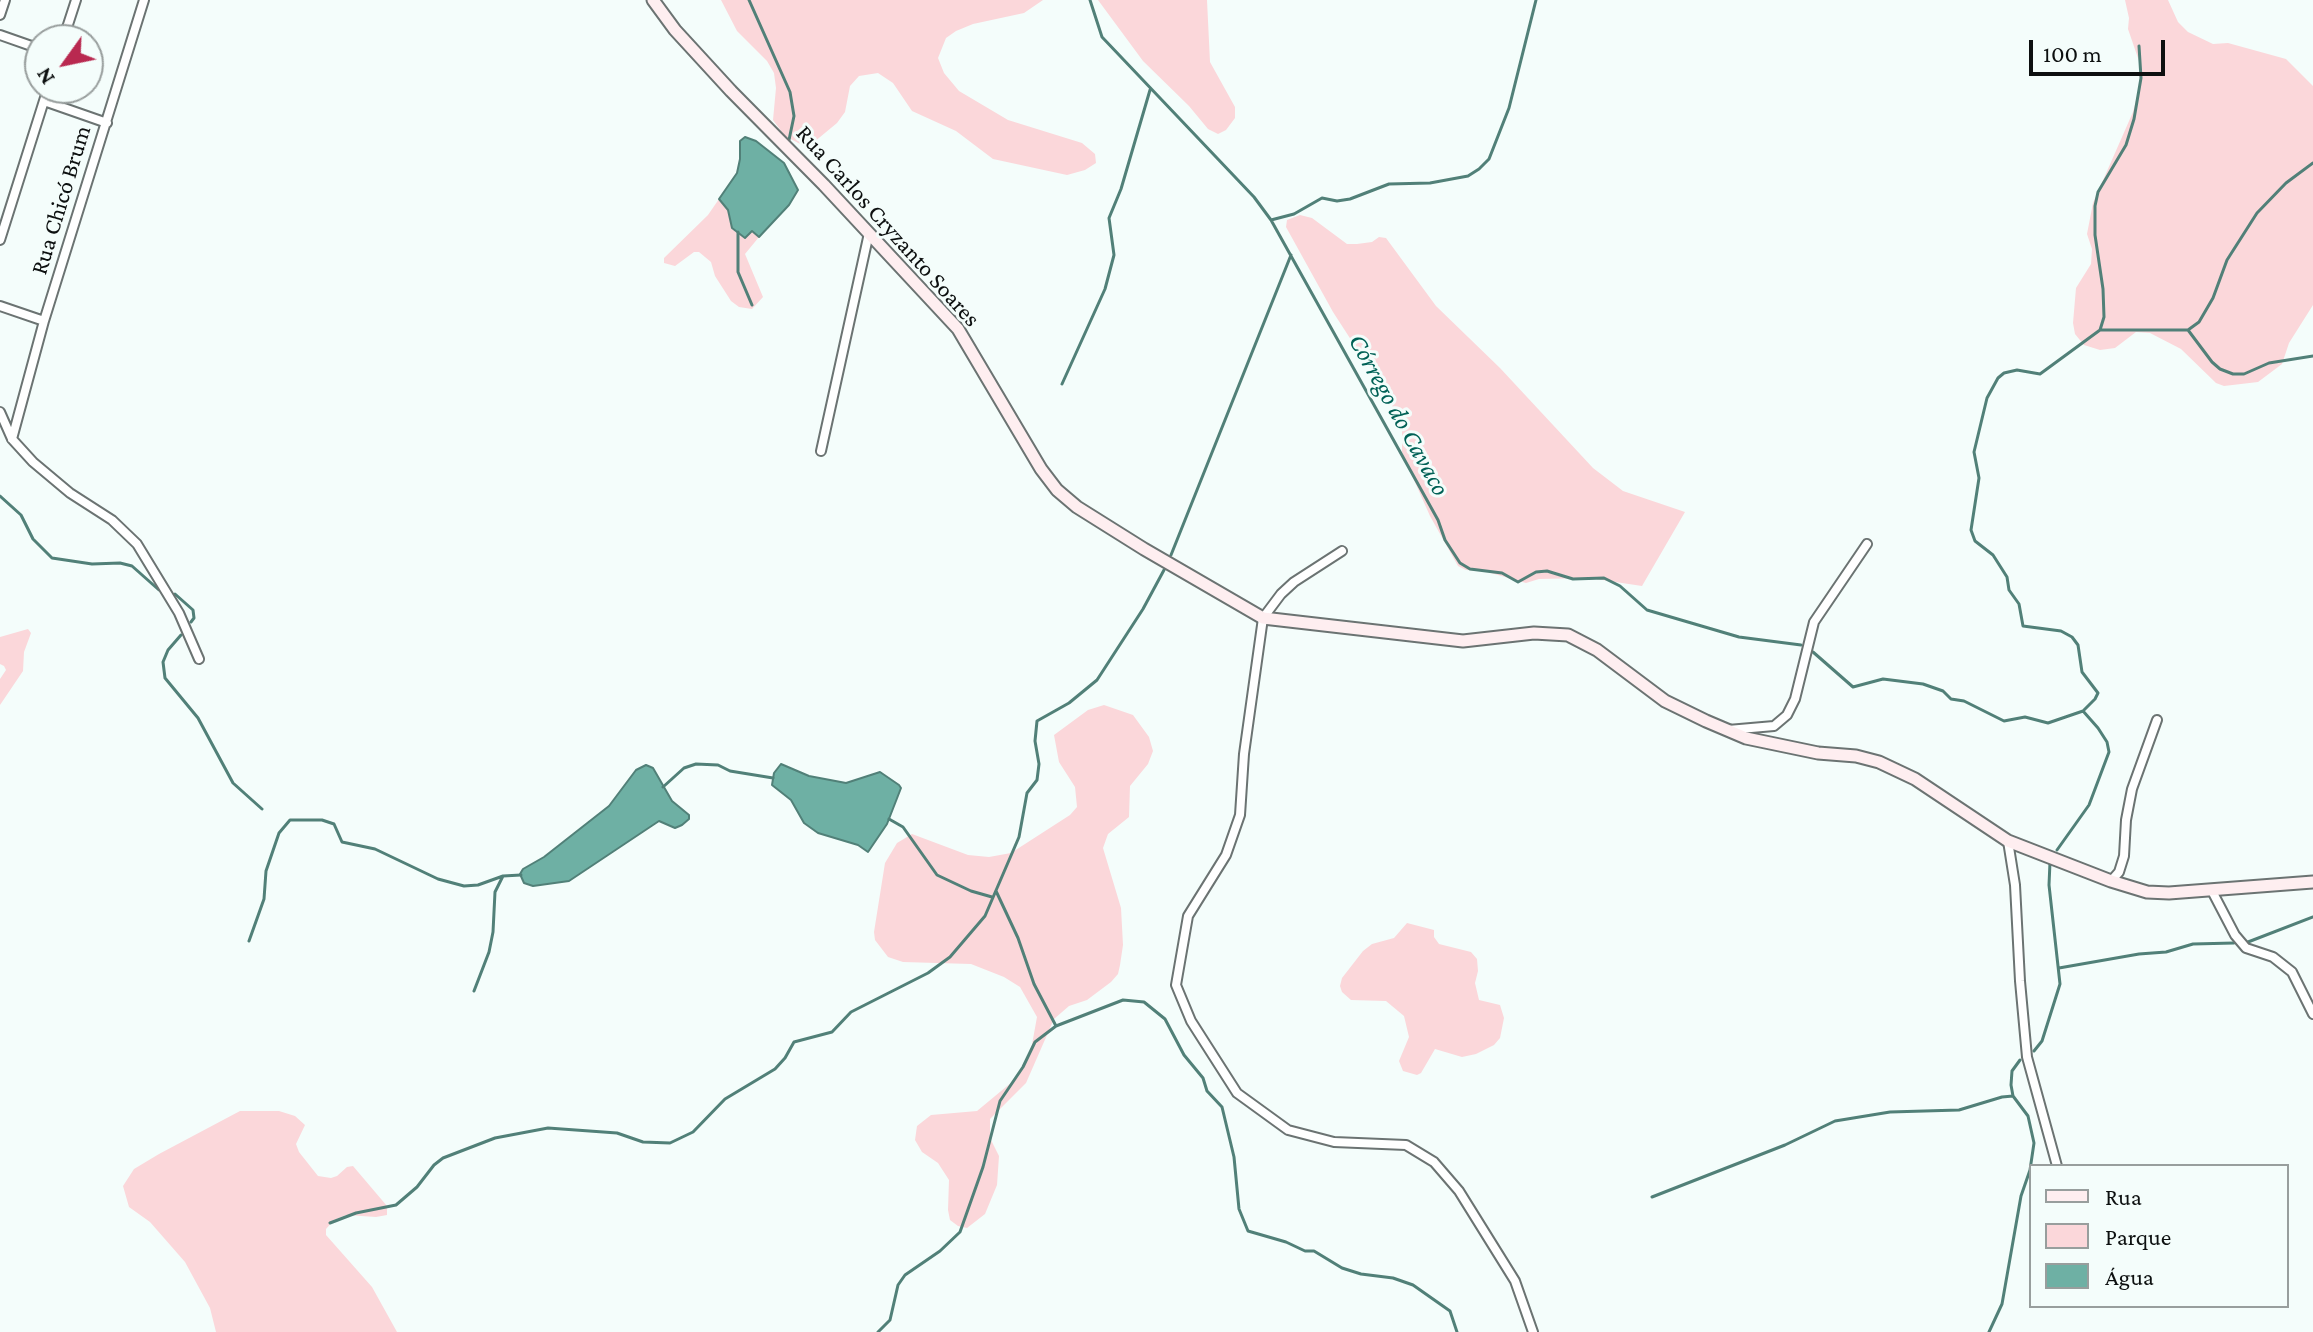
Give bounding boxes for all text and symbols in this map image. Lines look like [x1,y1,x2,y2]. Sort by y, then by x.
north arrow [24,24,104,104]
scale bar [2033,24,2169,74]
text: 100 m [2043,40,2102,67]
text: N [31,63,60,89]
street label: Rua Carlos Cryzanto Soares [790,119,986,333]
street label: Rua Chicó Brum [25,122,97,278]
water label: Córrego do Cavaco [1342,329,1456,501]
legend [2029,1164,2289,1308]
text: Rua [2105,1183,2142,1210]
text: Parque [2105,1223,2171,1250]
text: Água [2105,1263,2154,1290]

